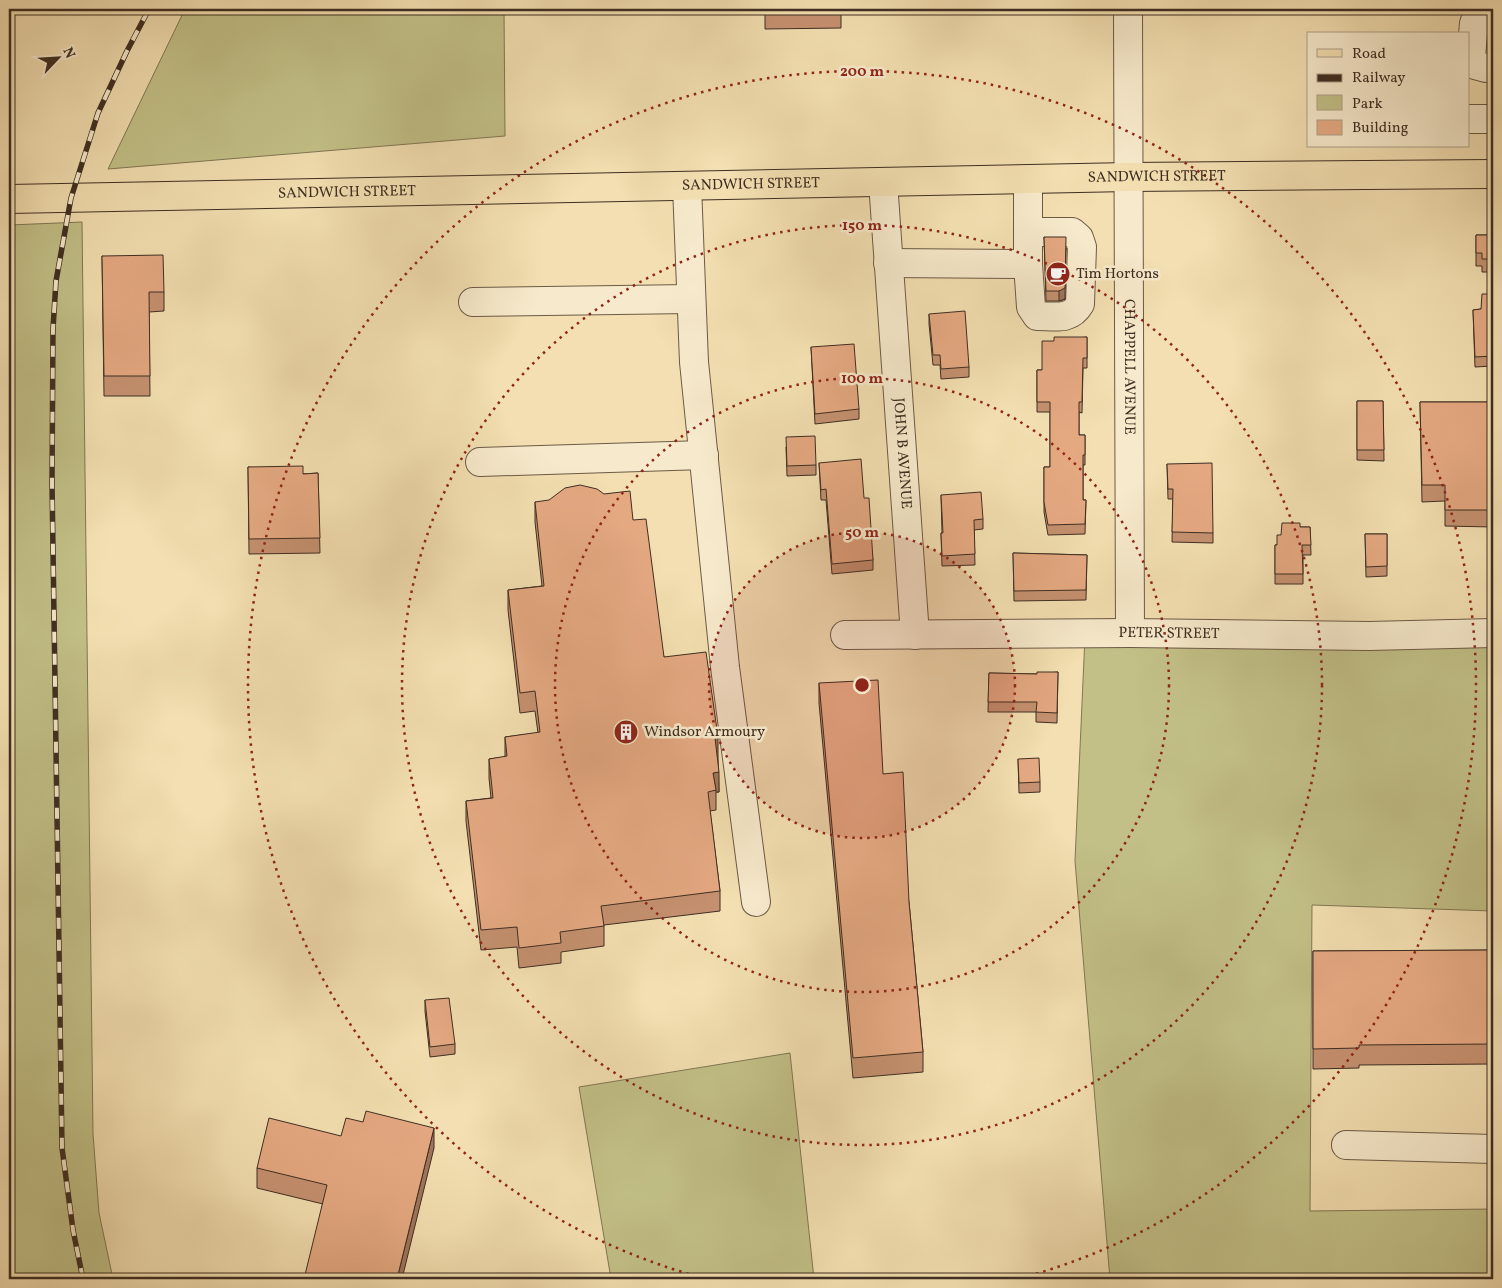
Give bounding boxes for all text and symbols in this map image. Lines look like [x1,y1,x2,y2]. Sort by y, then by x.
north arrow [32,32,82,82]
legend [1307,32,1470,148]
text: Road [1352,44,1386,65]
text: N [58,45,79,62]
text: 200 m [840,62,884,83]
text: Railway [1352,68,1405,89]
text: Park [1352,94,1383,115]
text: Building [1352,118,1409,139]
street label: SANDWICH STREET [1088,166,1226,188]
street label: SANDWICH STREET [682,173,820,196]
street label: SANDWICH STREET [278,181,416,204]
text: 150 m [842,216,882,237]
cafe icon: Tim Hortons [1045,261,1071,287]
place label: Tim Hortons [1076,264,1159,285]
street label: CHAPPELL AVENUE [1118,299,1140,435]
text: 100 m [841,369,884,390]
street label: JOHN B AVENUE [888,397,917,510]
text: 50 m [845,523,879,544]
street label: PETER STREET [1118,622,1220,645]
centre of rings [853,676,871,694]
building icon: Windsor Armoury [613,719,639,745]
place label: Windsor Armoury [644,722,765,743]

